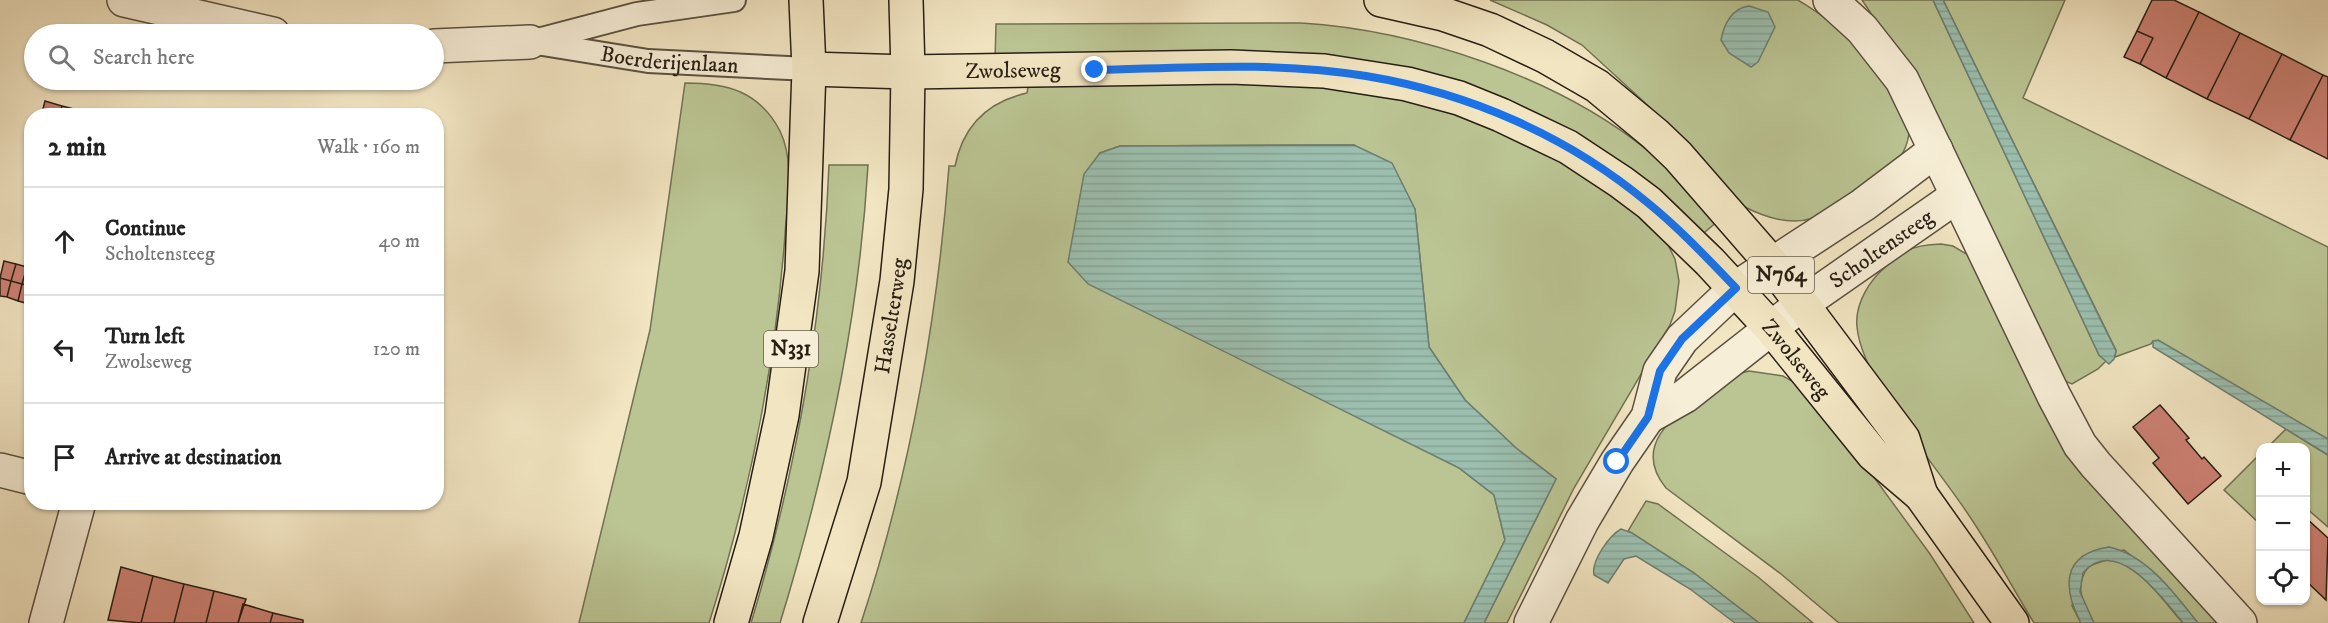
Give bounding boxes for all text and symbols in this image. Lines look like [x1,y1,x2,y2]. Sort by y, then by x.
search box [24,24,444,90]
street label: Boerderijenlaan [599,40,740,79]
icon: search [45,41,78,74]
text: Search here [93,44,195,71]
street label: Zwolseweg [965,56,1061,85]
route end [1081,56,1107,82]
text: 2 min [48,131,106,164]
text: Walk · 160 m [317,135,420,160]
street label: Scholtensteeg [1824,203,1939,294]
text: Continue [105,215,186,242]
icon: ahead [48,225,81,258]
text: 40 m [378,229,420,254]
text: Scholtensteeg [105,242,215,267]
street label: Hasselterweg [868,257,913,376]
road number: N764 [1748,257,1814,293]
street label: Zwolseweg [1756,313,1837,405]
text: Turn left [105,323,185,350]
road number: N331 [764,331,818,367]
icon: left [48,333,81,366]
text: 120 m [373,337,420,362]
text: Zwolseweg [105,350,192,375]
icon: arrive [48,441,81,474]
map controls [2256,443,2310,605]
button: + [2256,443,2310,497]
text: Arrive at destination [105,444,282,471]
route start [1603,448,1629,474]
button: − [2256,497,2310,551]
button: locate [2256,551,2310,605]

